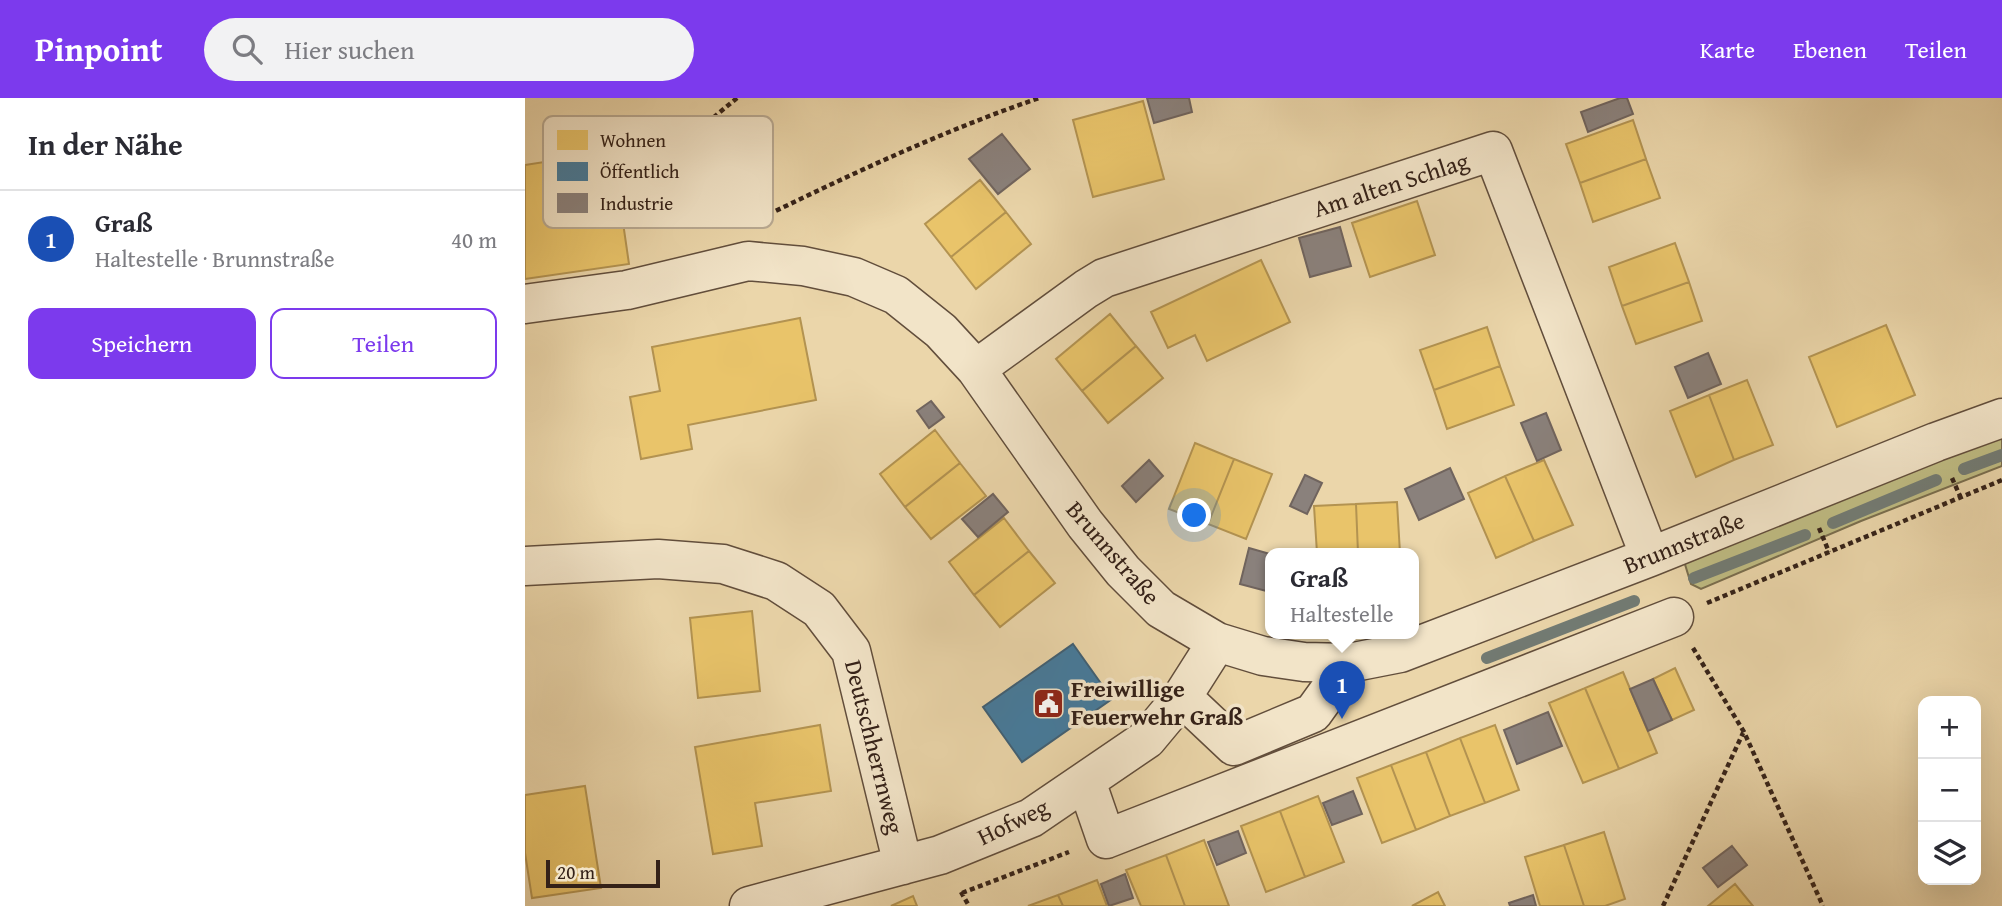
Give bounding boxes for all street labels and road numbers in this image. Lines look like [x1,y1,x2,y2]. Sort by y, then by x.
street label: Am alten Schlag [1309,143,1473,226]
street label: Brunnstraße [1058,493,1169,612]
street label: Brunnstraße [1618,502,1750,583]
street label: Deutschherrnweg [836,656,913,838]
street label: Hofweg [971,789,1054,854]

